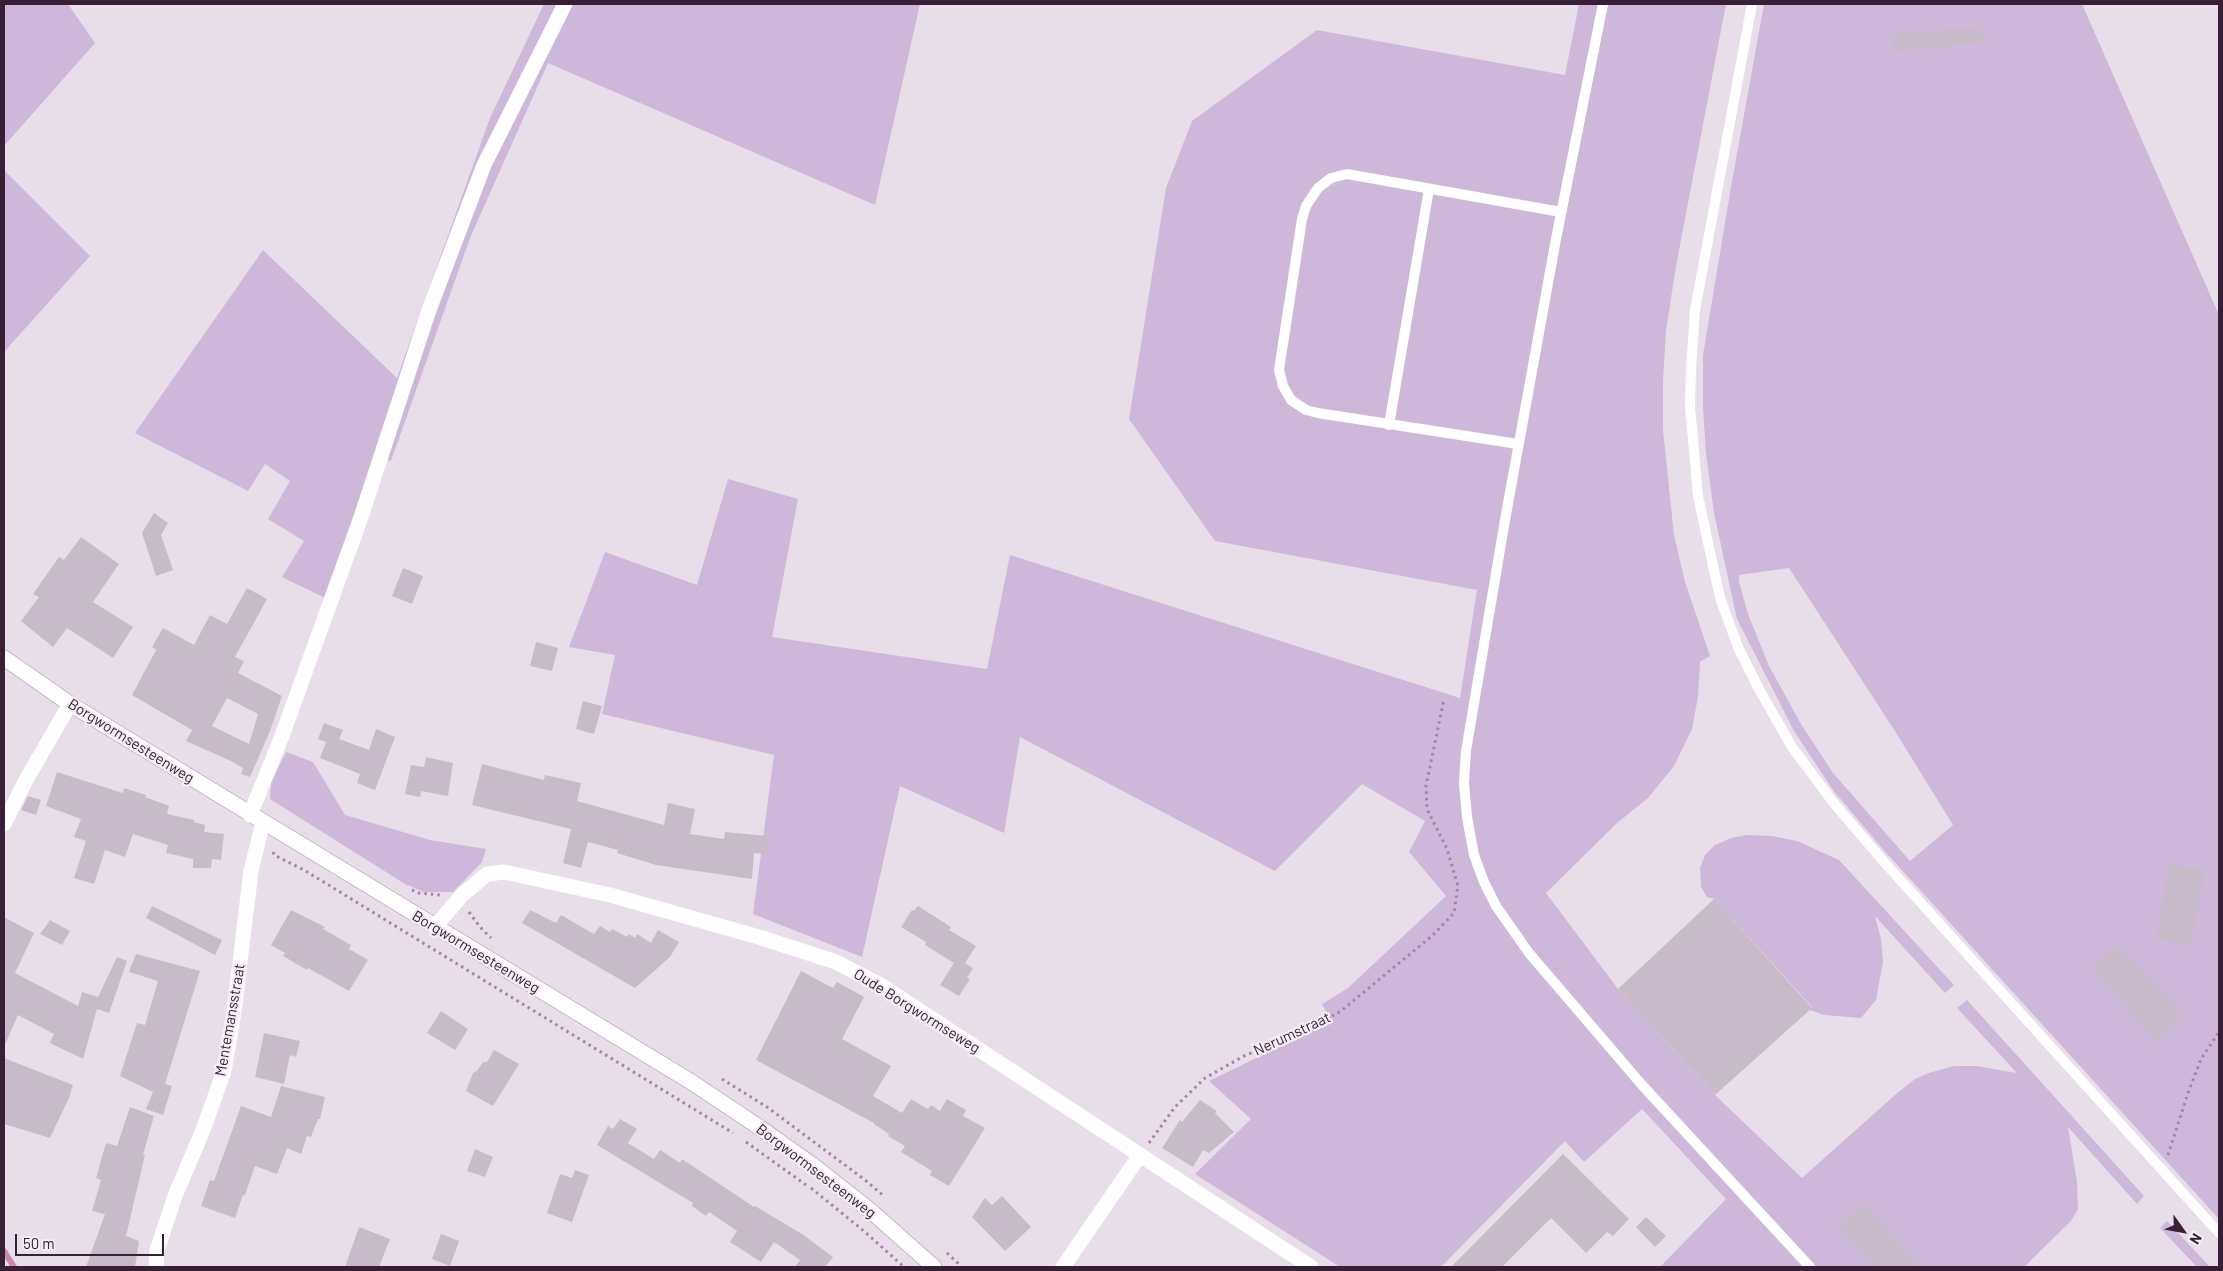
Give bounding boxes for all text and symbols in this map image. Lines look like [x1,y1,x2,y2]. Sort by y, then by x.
street label: Borgwormsesteenweg [65,695,197,787]
street label: Borgwormsesteenweg [409,907,543,997]
street label: Mentemansstraat [211,962,249,1078]
street label: Oude Borgwormseweg [850,965,984,1057]
street label: Nerumstraat [1251,1008,1333,1060]
street label: Borgwormsesteenweg [752,1120,880,1222]
north arrow [2158,1206,2208,1256]
scale bar [18,1224,166,1256]
text: N [2186,1231,2206,1248]
text: 50 m [23,1234,55,1252]

